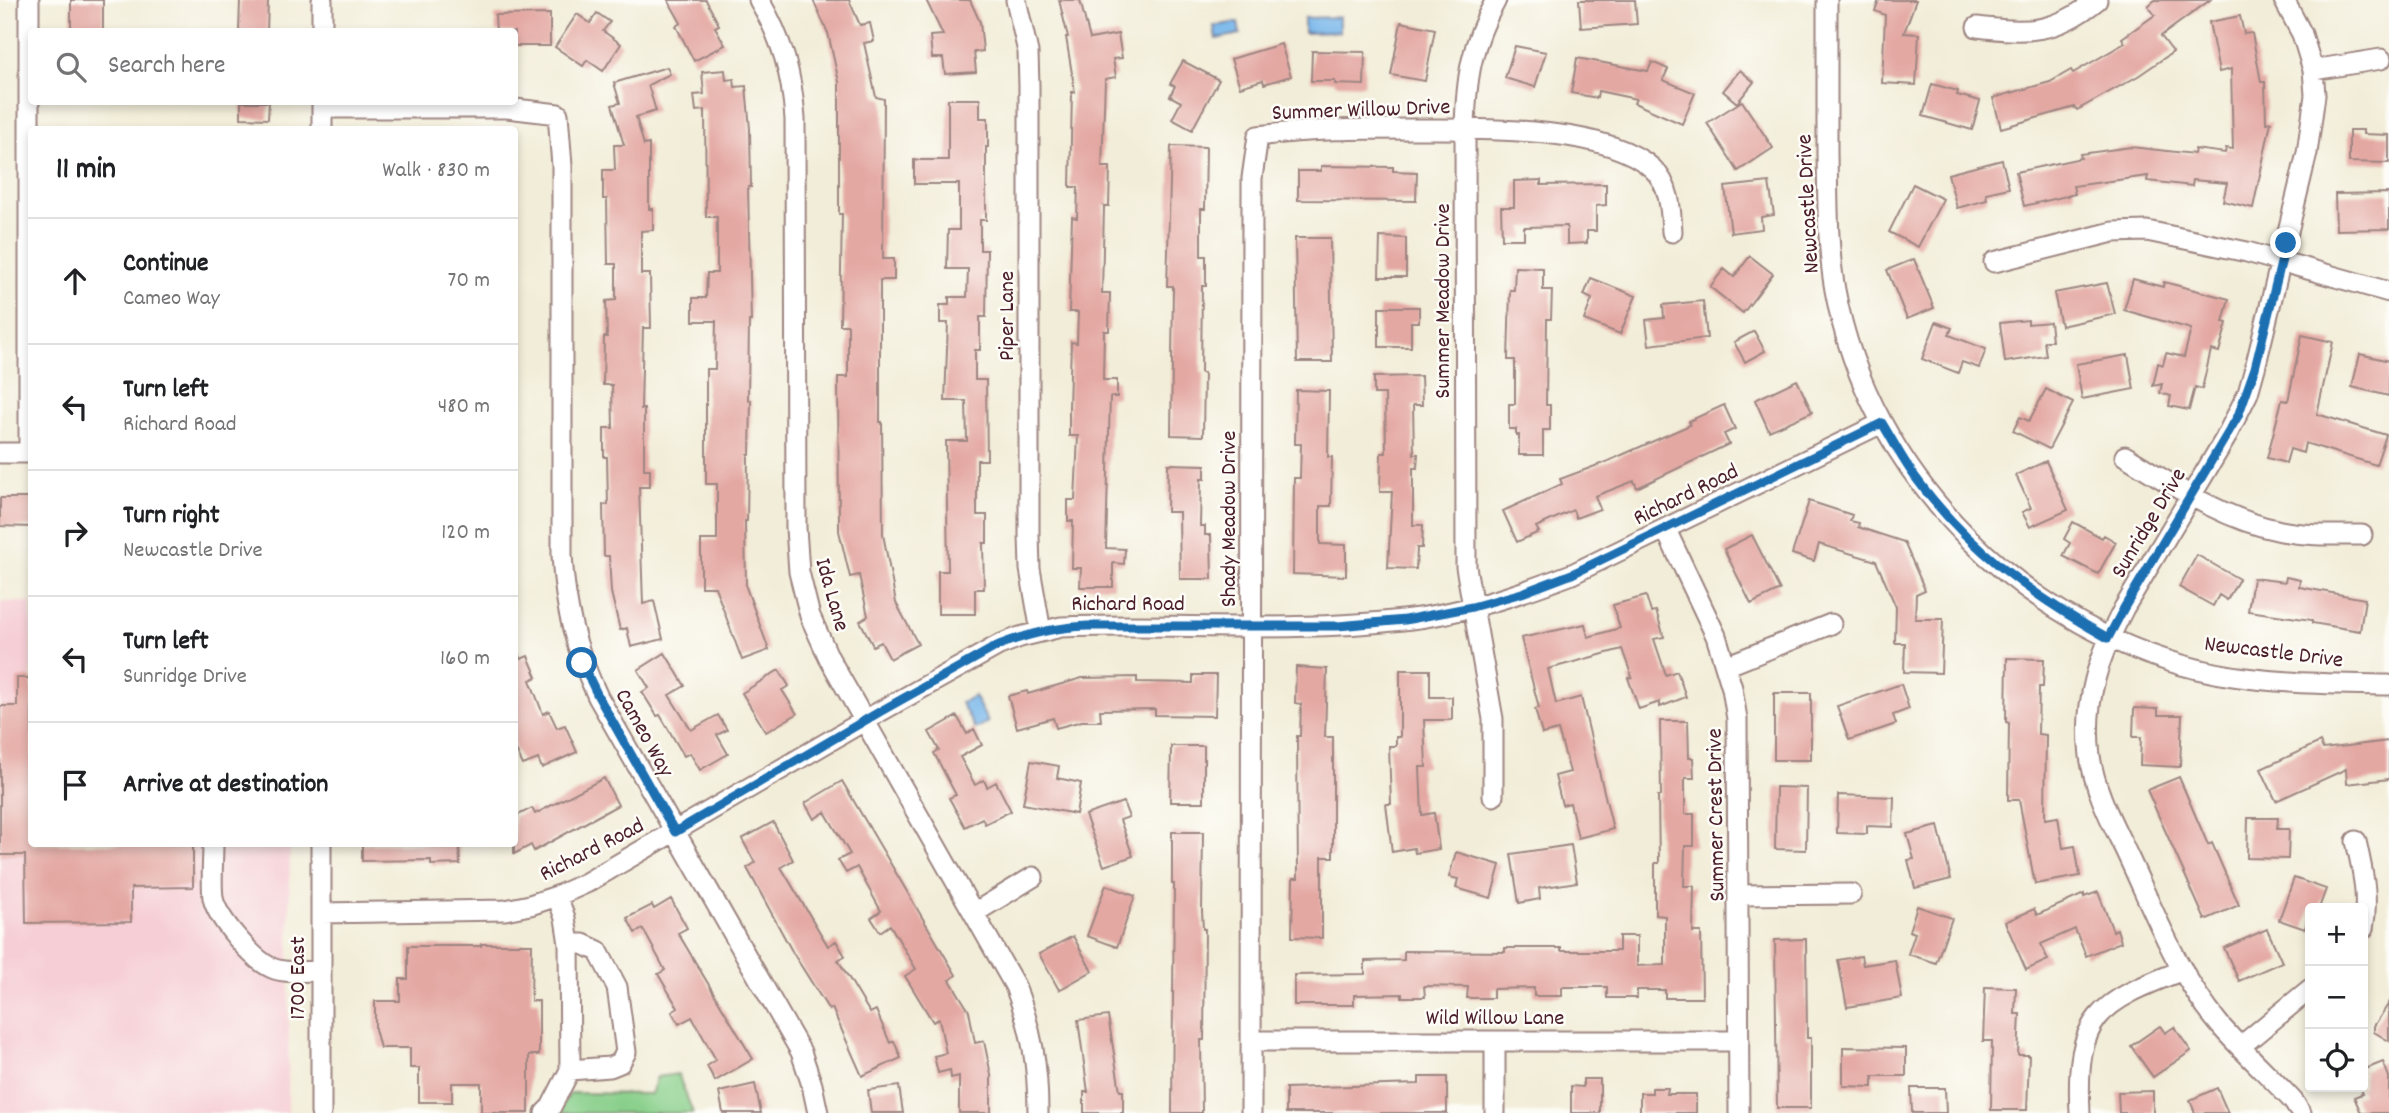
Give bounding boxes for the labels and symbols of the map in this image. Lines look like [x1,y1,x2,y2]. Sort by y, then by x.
street label: Summer Willow Drive [1271,92,1451,131]
street label: Newcastle Drive [1789,133,1830,274]
street label: Summer Meadow Drive [1428,203,1461,399]
route end [2270,227,2301,258]
street label: Piper Lane [992,271,1025,361]
street label: Shady Meadow Drive [1214,431,1247,607]
street label: Richard Road [1628,456,1745,536]
street label: Sunridge Drive [2104,462,2196,585]
street label: Ida Lane [804,554,857,636]
street label: Richard Road [1071,589,1185,622]
street label: Newcastle Drive [2202,629,2345,678]
route start [566,647,597,678]
street label: Cameo Way [605,683,681,785]
street label: Summer Crest Drive [1699,728,1736,902]
street label: Richard Road [534,811,651,892]
street label: 1700 East [283,936,316,1020]
street label: Wild Willow Lane [1426,1003,1564,1036]

